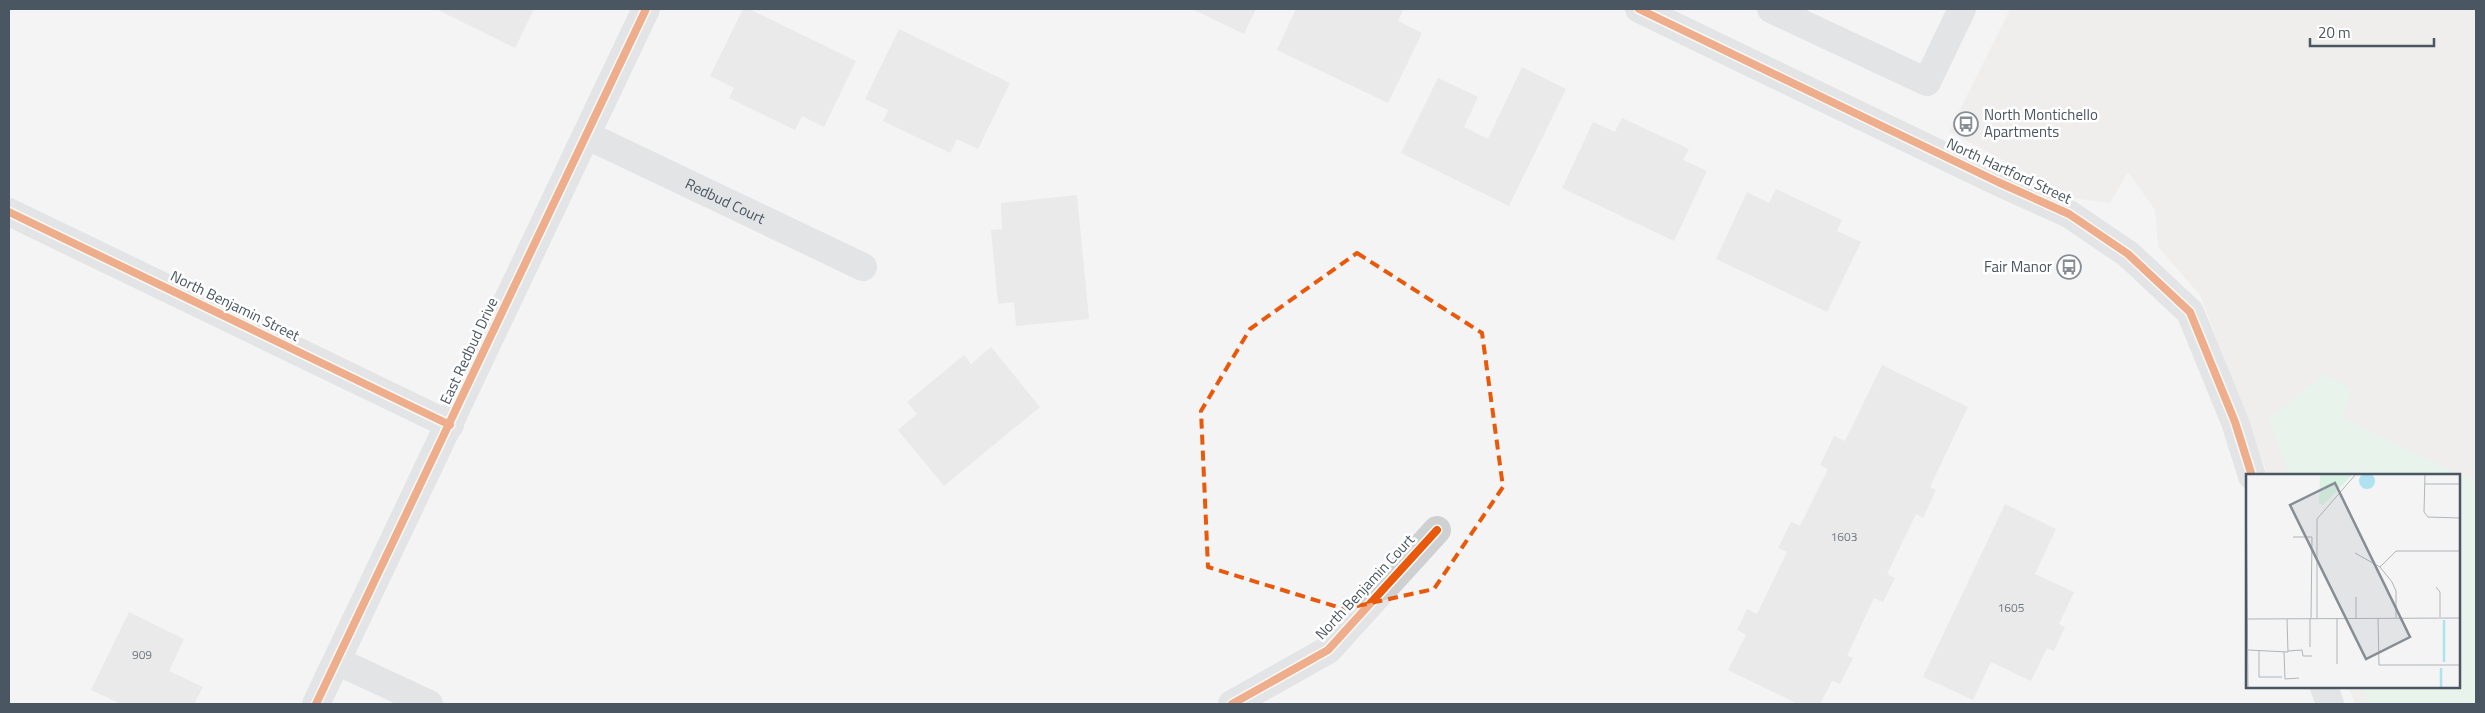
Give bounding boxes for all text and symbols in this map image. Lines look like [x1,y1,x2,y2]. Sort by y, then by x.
scale bar [2310,15,2434,47]
text: 20 m [2318,21,2351,44]
place label: North Montichello Apartments [1984,103,2098,143]
bus stop icon: North Montichello Apartments [1953,111,1979,137]
street label: North Hartford Street [1943,131,2076,210]
street label: Redbud Court [681,172,770,230]
bus stop icon: Fair Manor [2056,254,2082,280]
place label: Fair Manor [1984,255,2052,278]
street label: North Benjamin Street [167,264,304,347]
street label: East Redbud Drive [434,293,503,408]
inset map [2246,474,2460,688]
house number: 1603 [1831,527,1857,546]
street label: North Benjamin Court [1310,528,1420,645]
house number: 1605 [1998,598,2025,617]
house number: 909 [132,645,152,664]

